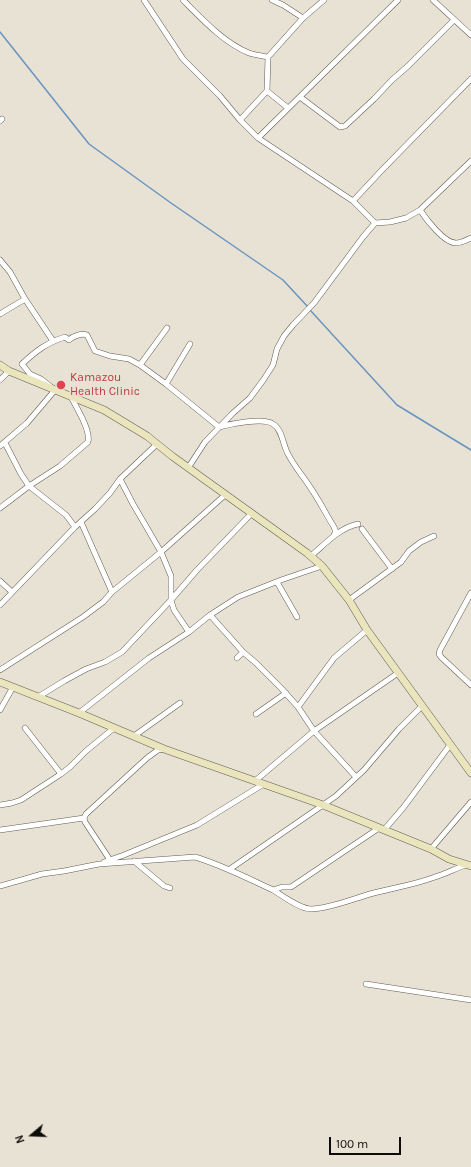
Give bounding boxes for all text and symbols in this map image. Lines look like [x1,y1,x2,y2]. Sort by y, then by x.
place label: Kamazou Health Clinic [70,371,140,399]
marker: Kamazou Health Clinic [55,379,67,391]
north arrow [12,1115,52,1155]
scale bar [331,1129,403,1155]
text: N [13,1133,28,1145]
text: 100 m [336,1137,368,1151]

